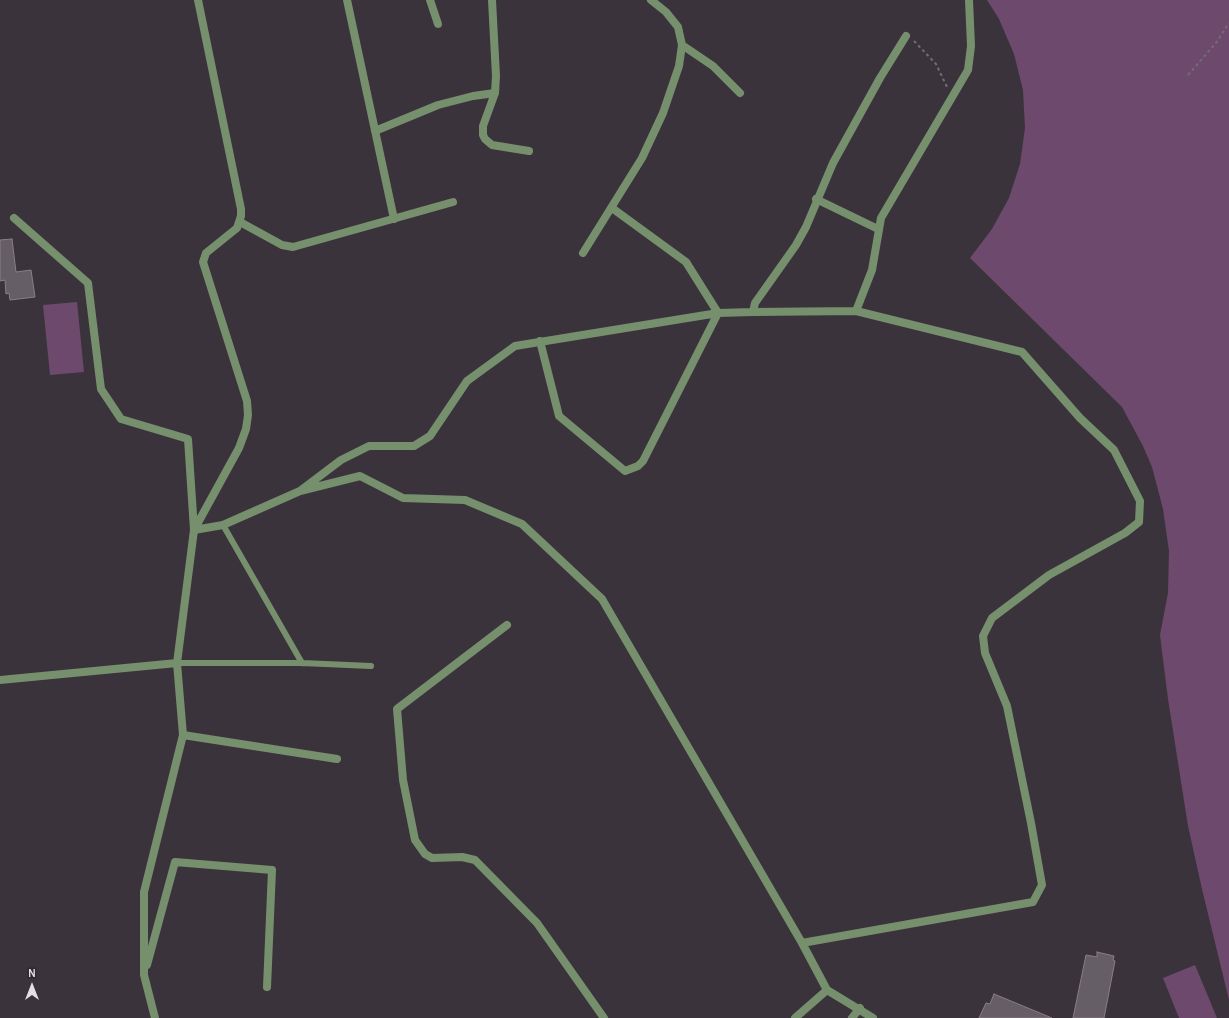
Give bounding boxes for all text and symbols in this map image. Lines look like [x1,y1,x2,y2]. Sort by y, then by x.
north arrow [12,966,52,1006]
text: N [28,967,36,980]

